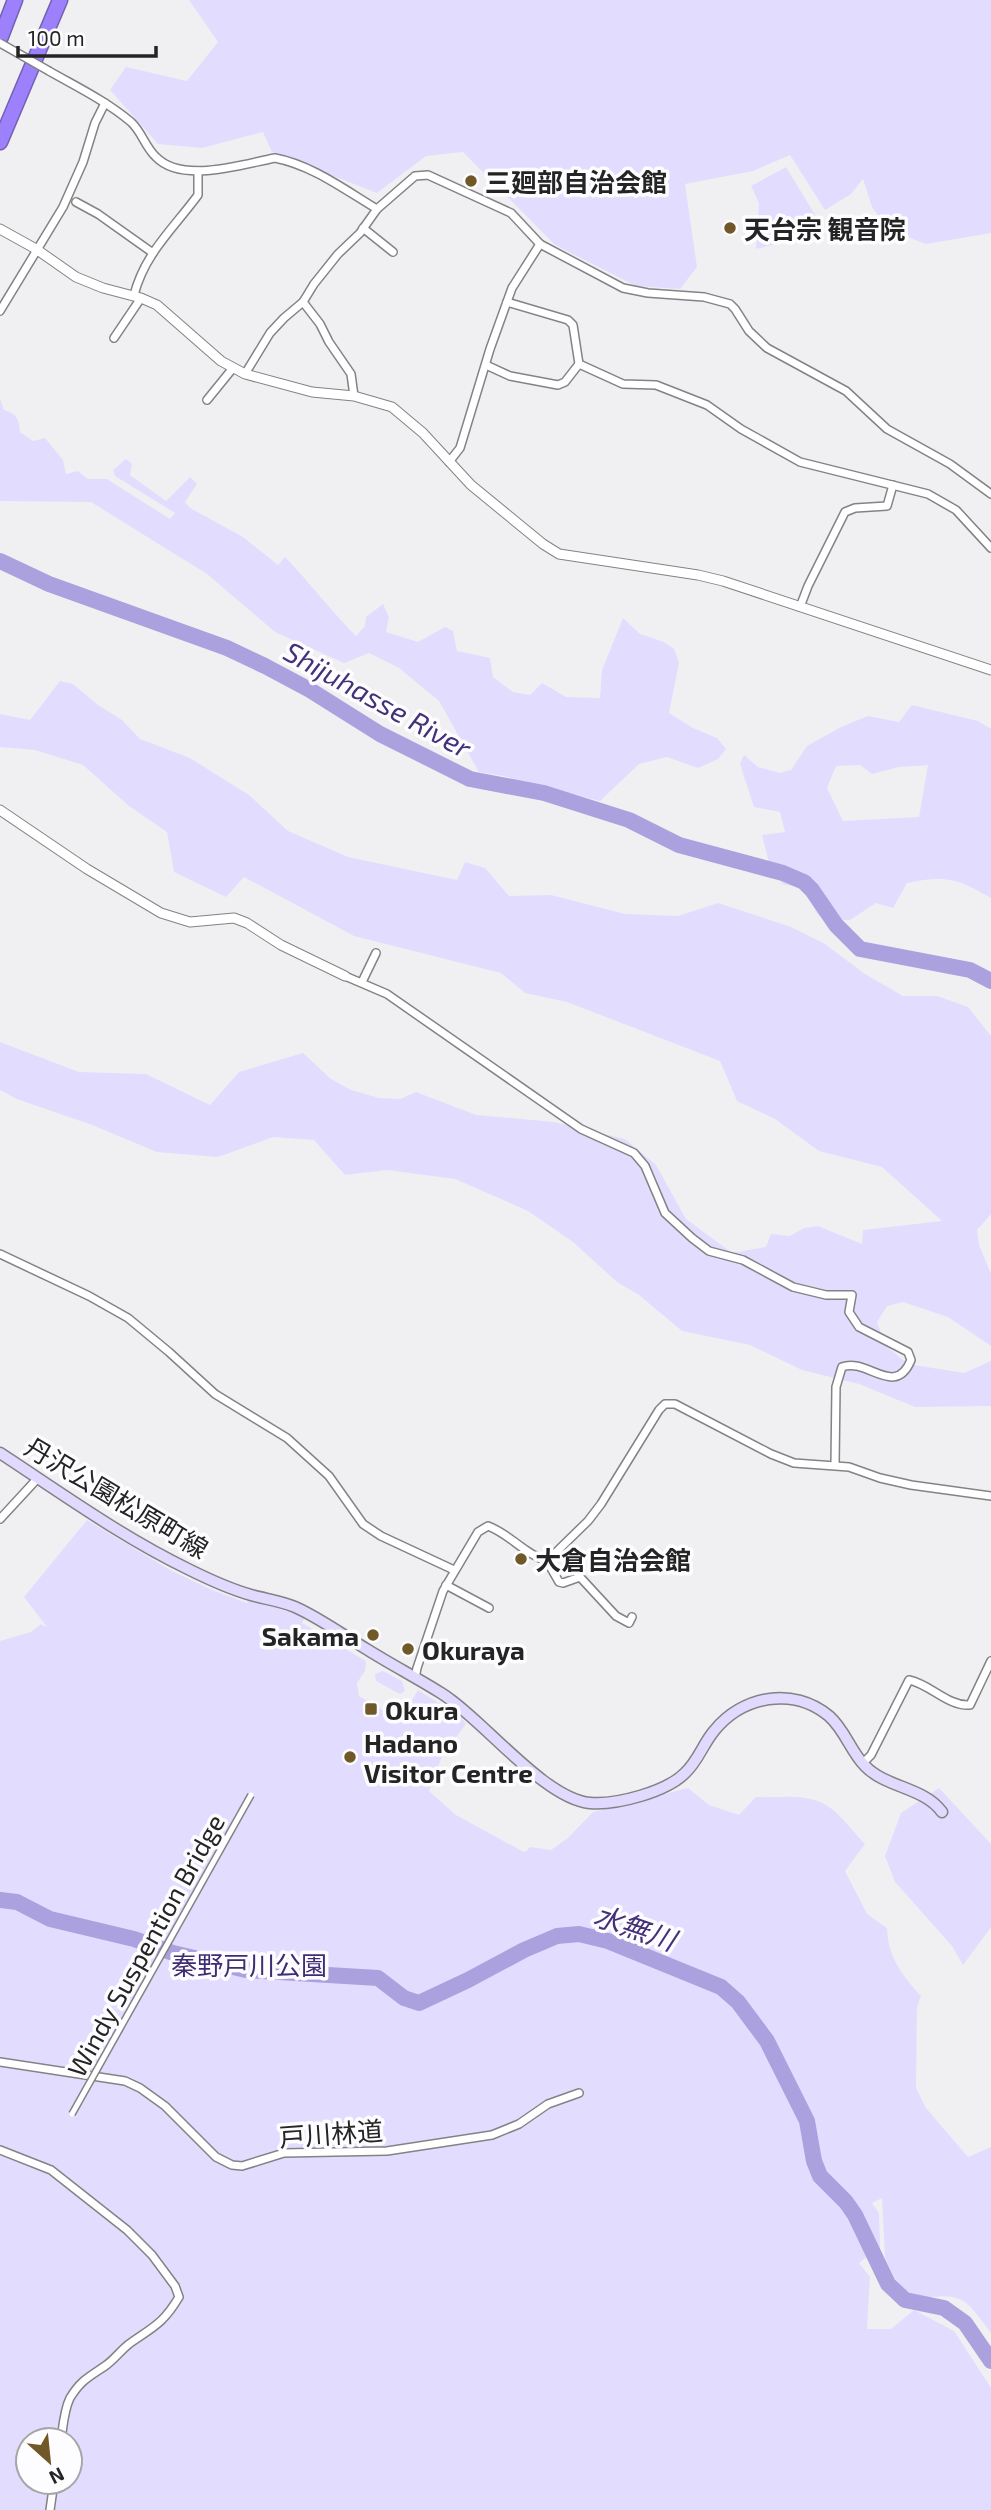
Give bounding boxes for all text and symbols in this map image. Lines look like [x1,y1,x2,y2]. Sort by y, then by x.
scale bar [18,14,156,58]
text: 100 m [28,25,85,50]
place label: 三廻部自治会館 [485,166,667,197]
marker: 三廻部自治会館 [463,173,479,189]
place label: 天台宗 観音院 [744,213,906,244]
marker: 天台宗 観音院 [722,220,738,236]
water label: Shijuhasse River [279,634,478,765]
street label: 丹沢公園松原町線 [20,1430,214,1564]
place label: 大倉自治会館 [535,1544,691,1575]
marker: 大倉自治会館 [513,1551,529,1567]
place label: Sakama [262,1620,359,1651]
marker: Sakama [365,1627,381,1643]
place label: Okuraya [422,1634,525,1666]
marker: Okuraya [400,1641,416,1657]
place label: Okura [385,1694,459,1725]
marker: Okura [363,1701,379,1717]
place label: Hadano Visitor Centre [364,1727,533,1788]
marker: Hadano Visitor Centre [342,1749,358,1765]
street label: Windy Suspention Bridge [60,1808,230,2082]
water label: 水無川 [590,1897,683,1958]
park label: 秦野戸川公園 [171,1949,327,1980]
street label: 戸川林道 [278,2114,384,2152]
north arrow [14,2426,84,2496]
text: N [46,2463,68,2490]

